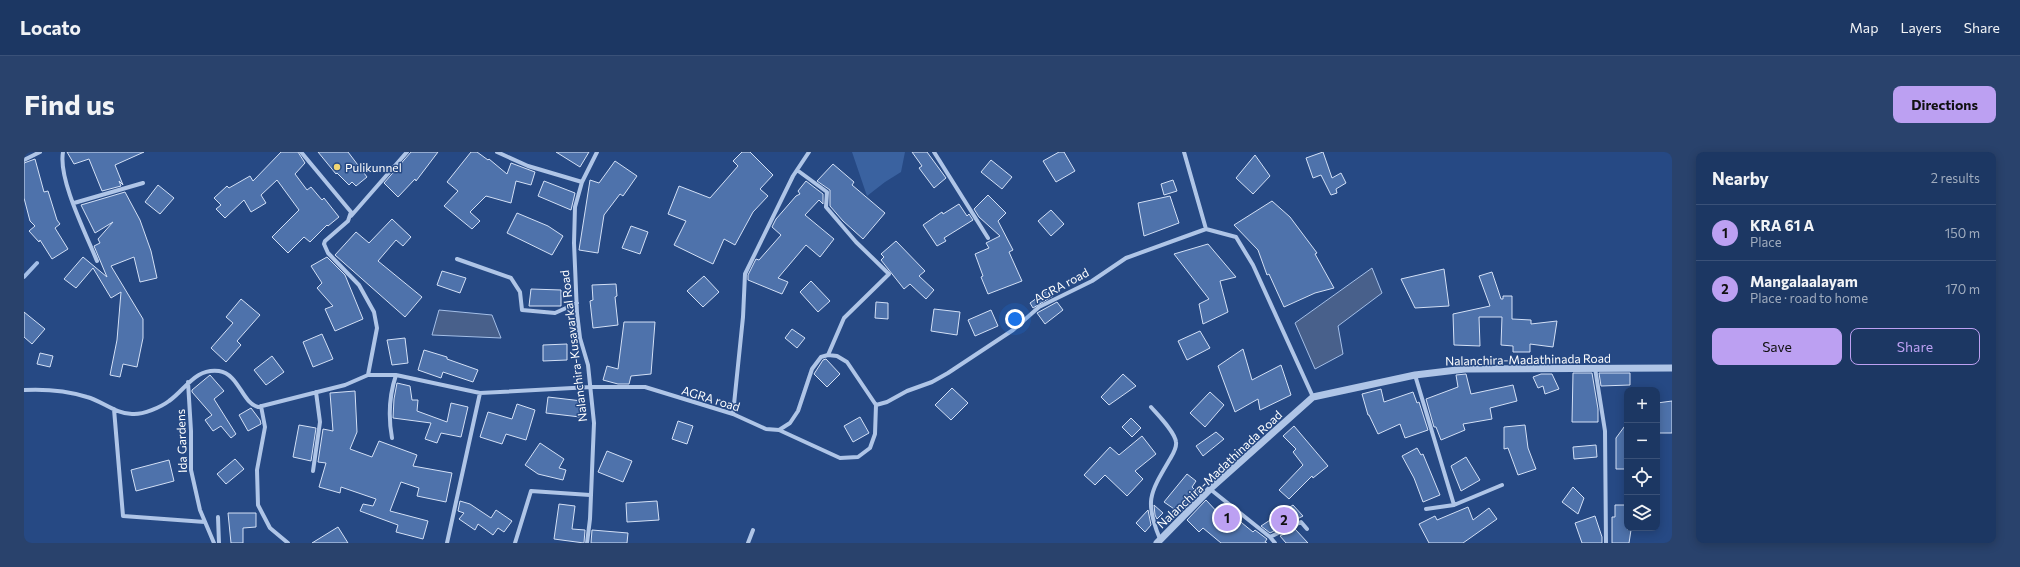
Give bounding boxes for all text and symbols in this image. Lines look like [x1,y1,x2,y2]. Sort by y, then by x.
text: Locato [20,16,81,39]
text: Map [1850,19,1878,36]
text: Layers [1900,19,1942,36]
text: Share [1964,19,2000,36]
button: Directions [1893,86,1996,123]
text: Find us [24,87,115,121]
place label: Pulikunnel [345,160,402,174]
marker: Pulikunnel [332,162,342,172]
text: Nearby [1712,168,1769,189]
text: 2 results [1931,170,1980,186]
text: KRA 61 A [1750,216,1814,234]
text: 1 [1722,225,1728,241]
text: 150 m [1945,225,1980,241]
text: Place [1750,234,1782,250]
street label: AGRA road [1031,265,1091,305]
street label: Nalanchira-Kusavarkal Road [557,269,589,423]
text: Mangalaalayam [1750,272,1858,290]
text: 2 [1721,281,1729,297]
text: 170 m [1945,281,1980,297]
text: Place · road to home [1750,290,1868,306]
your location [1005,309,1025,329]
button: Save [1712,328,1842,365]
button: Share [1850,328,1980,365]
street label: Nalanchira-Madathinada Road [1445,351,1611,367]
street label: AGRA road [680,382,742,414]
map controls [1624,387,1660,531]
button: + [1624,387,1660,423]
street label: Nalanchira-Madathinada Road [1154,407,1284,531]
street label: Ida Gardens [173,409,189,473]
button: − [1624,423,1660,459]
button: locate [1624,459,1660,495]
button: layers [1624,495,1660,531]
pin: 1 [1214,503,1240,533]
pin: 2 [1271,505,1297,535]

